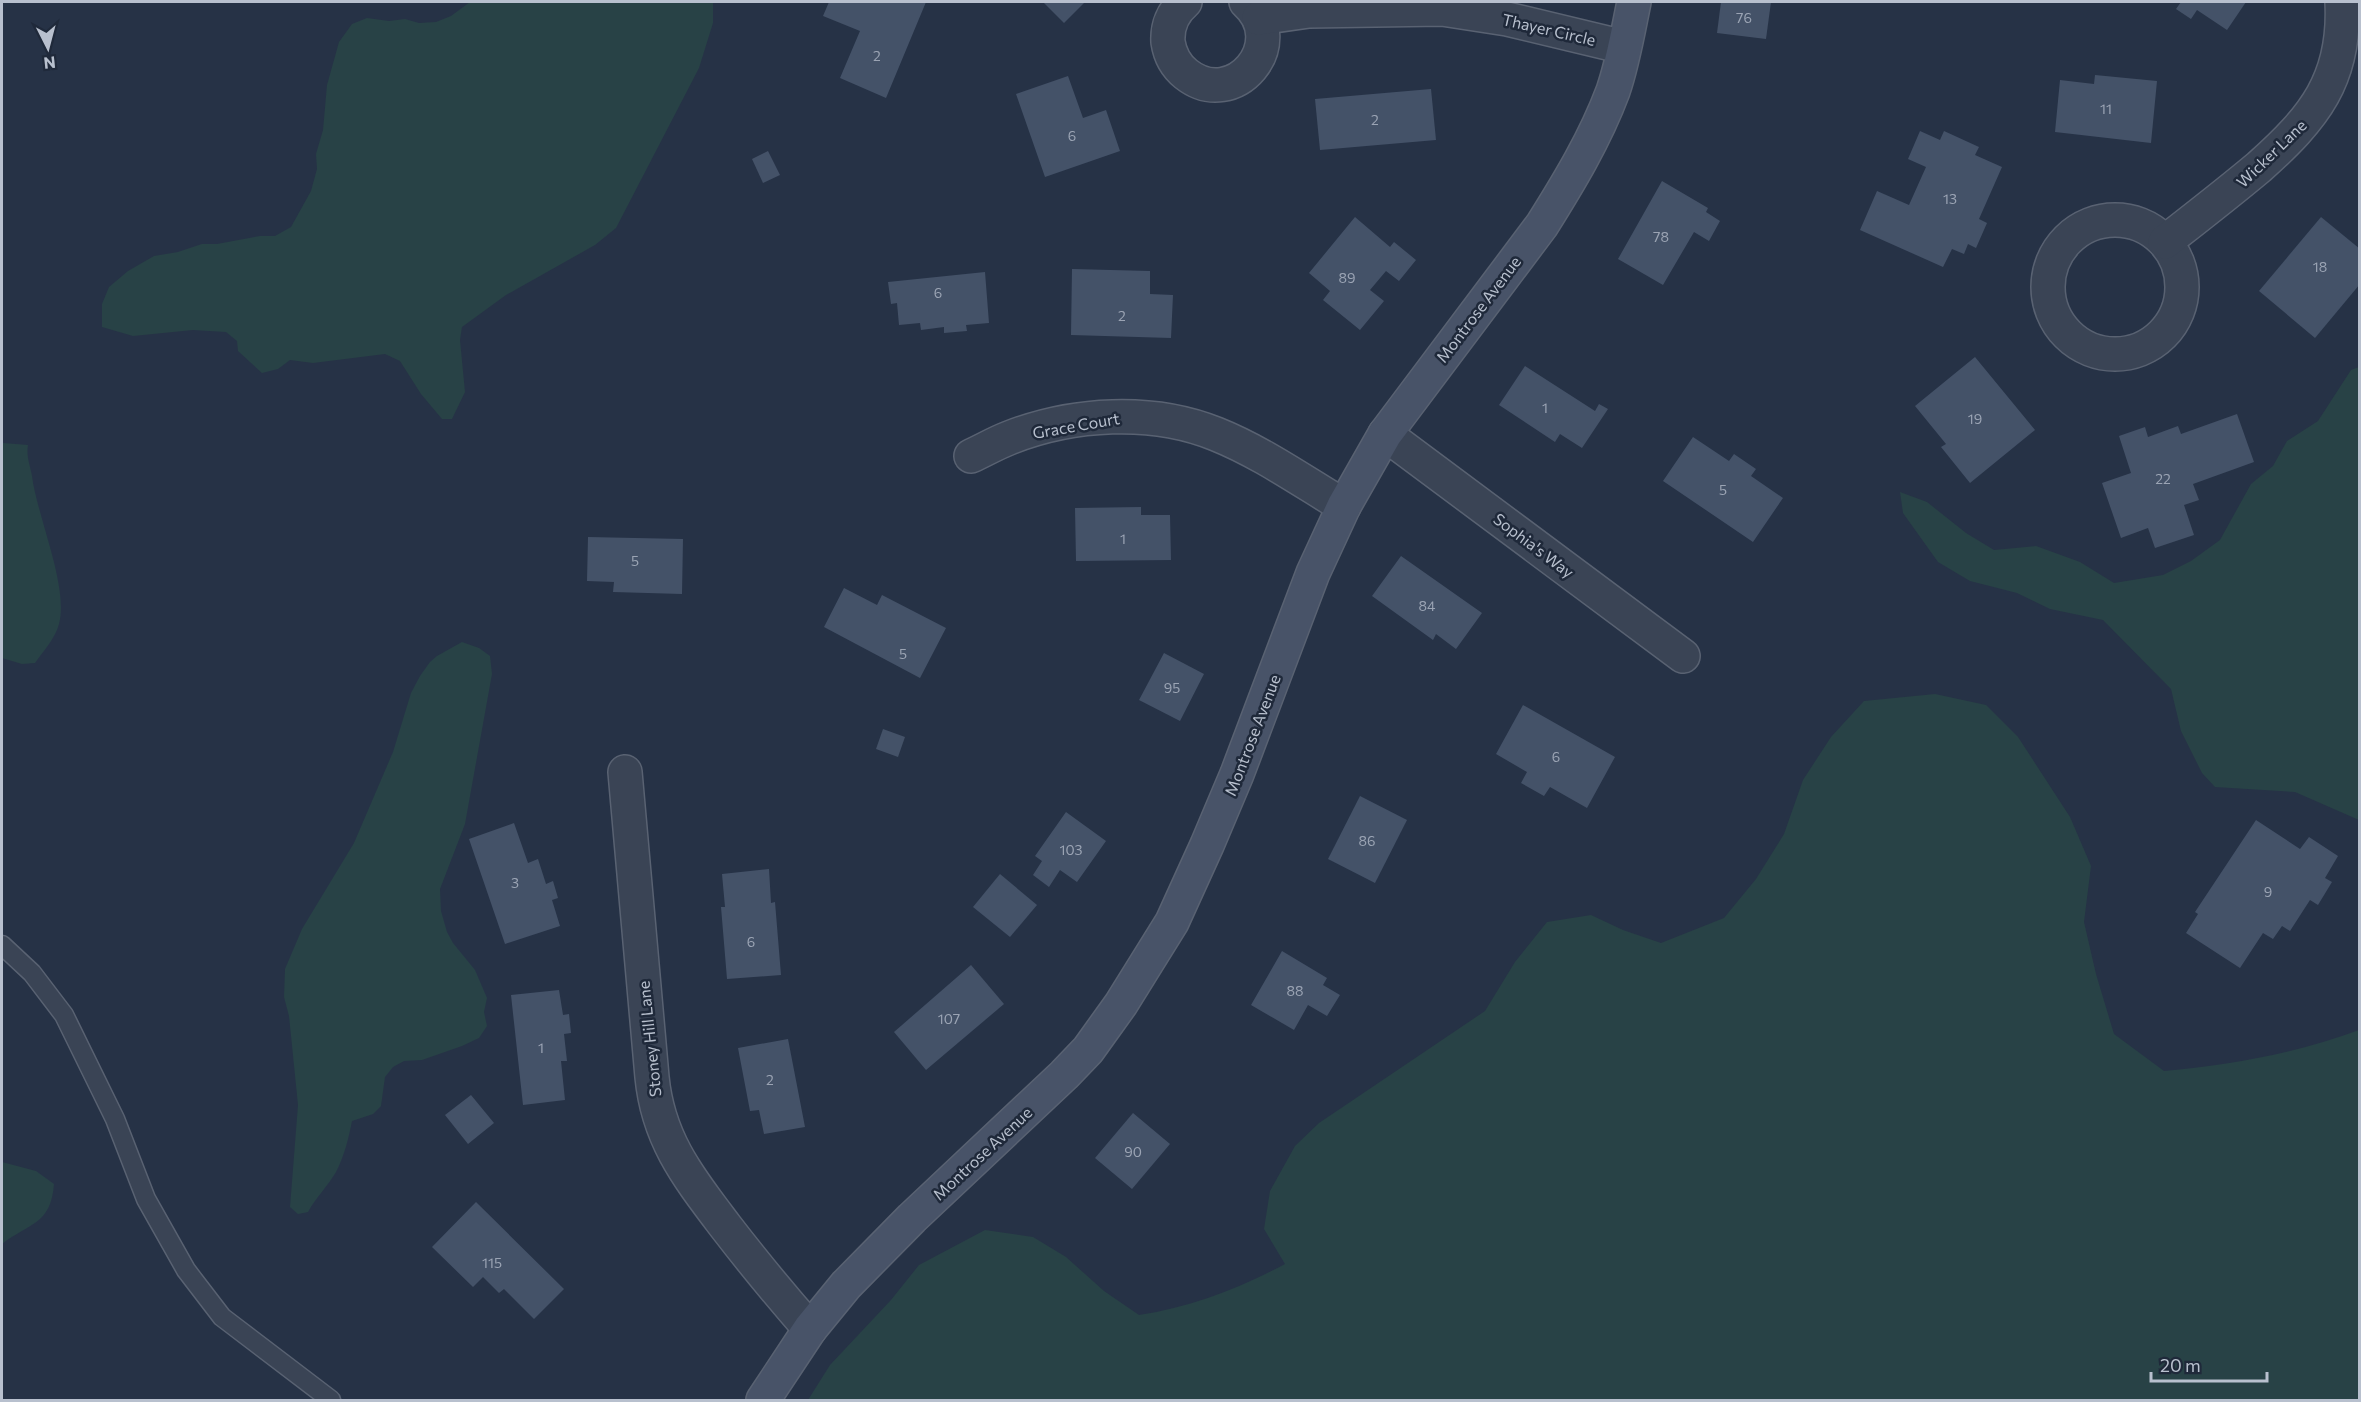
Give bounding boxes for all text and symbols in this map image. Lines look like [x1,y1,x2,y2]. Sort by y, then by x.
street label: Thayer Circle [1501,9,1597,49]
house number: 76 [1736,9,1752,26]
north arrow [18,18,78,78]
house number: 2 [873,47,881,64]
text: N [43,53,57,73]
house number: 11 [2100,100,2112,117]
house number: 2 [1371,111,1379,128]
street label: Wicker Lane [2232,115,2310,191]
house number: 6 [1068,127,1076,144]
house number: 13 [1943,190,1957,207]
house number: 78 [1653,228,1669,245]
street label: Montrose Avenue [1432,252,1524,366]
house number: 18 [2313,258,2327,275]
house number: 89 [1339,269,1356,286]
house number: 6 [934,284,942,301]
house number: 2 [1118,307,1126,324]
house number: 1 [1542,399,1548,416]
street label: Grace Court [1031,408,1121,442]
house number: 19 [1968,410,1982,427]
house number: 22 [2155,470,2171,487]
house number: 5 [1719,481,1727,498]
street label: Sophia's Way [1490,509,1578,581]
house number: 1 [1120,530,1126,547]
house number: 5 [631,552,639,569]
house number: 84 [1419,597,1436,614]
house number: 5 [899,645,907,662]
street label: Montrose Avenue [1220,672,1284,798]
house number: 95 [1164,679,1180,696]
house number: 6 [1552,748,1560,765]
house number: 86 [1359,832,1376,849]
house number: 103 [1059,841,1083,858]
house number: 3 [511,874,519,891]
house number: 9 [2264,883,2272,900]
house number: 6 [747,933,755,950]
street label: Stoney Hill Lane [633,980,665,1098]
house number: 88 [1287,982,1304,999]
house number: 107 [938,1010,960,1027]
house number: 1 [538,1039,544,1056]
house number: 2 [766,1071,774,1088]
street label: Montrose Avenue [929,1102,1035,1204]
house number: 90 [1124,1143,1142,1160]
house number: 115 [482,1254,502,1271]
scale bar [2151,1345,2266,1383]
text: 20 m [2160,1354,2201,1376]

